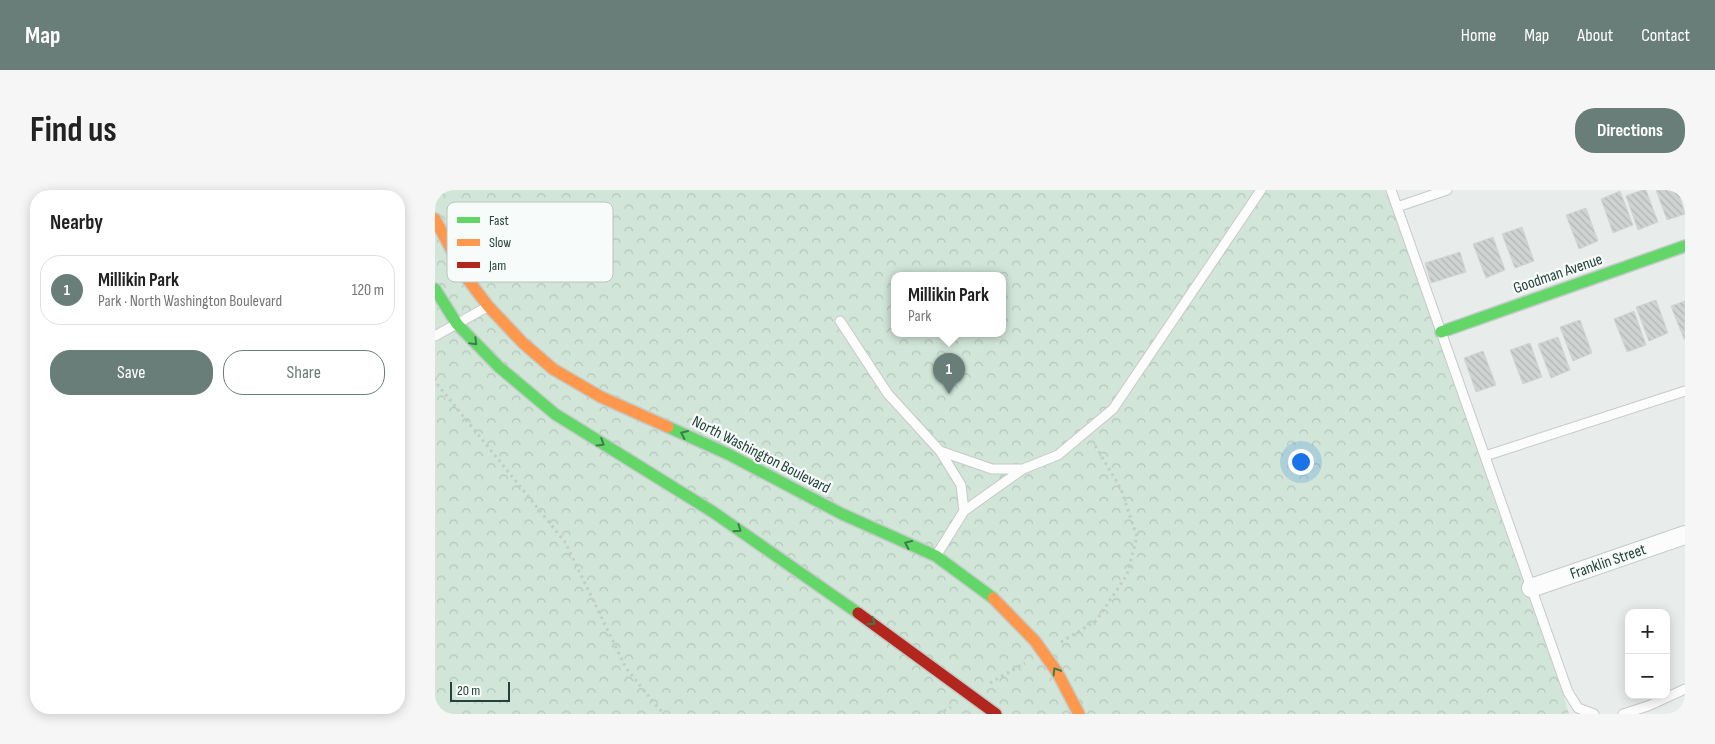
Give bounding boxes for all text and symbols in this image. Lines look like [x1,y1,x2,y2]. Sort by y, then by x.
text: Map [25,21,60,50]
text: Home [1461,25,1496,46]
text: Map [1524,25,1549,46]
text: About [1577,25,1613,46]
text: Contact [1641,25,1690,46]
button: Directions [1575,108,1685,153]
text: Find us [30,109,117,152]
legend [447,202,613,282]
text: Nearby [50,210,103,235]
text: Fast [489,212,509,229]
text: Slow [489,234,511,251]
street label: Goodman Avenue [1511,250,1605,298]
text: Jam [488,257,506,274]
text: Millikin Park [98,269,179,292]
popup [891,272,1006,337]
text: 1 [64,281,70,300]
text: 120 m [352,281,384,300]
text: Millikin Park [908,284,989,307]
text: Park · North Washington Boulevard [98,292,282,311]
text: Park [908,307,931,326]
one-way arrow [468,336,477,345]
button: Save [50,350,213,395]
button: Share [223,350,385,395]
pin: 1 [933,353,965,394]
street label: North Washington Boulevard [689,412,833,498]
one-way arrow [680,430,689,441]
one-way arrow [595,437,604,446]
your location [1288,449,1314,475]
one-way arrow [733,523,742,532]
one-way arrow [904,540,913,551]
street label: Franklin Street [1568,540,1649,584]
map controls [1625,609,1670,699]
button: + [1625,609,1670,654]
one-way arrow [866,616,875,625]
button: − [1625,654,1670,699]
one-way arrow [1053,667,1062,677]
scale bar [450,679,510,702]
text: 20 m [457,682,480,699]

